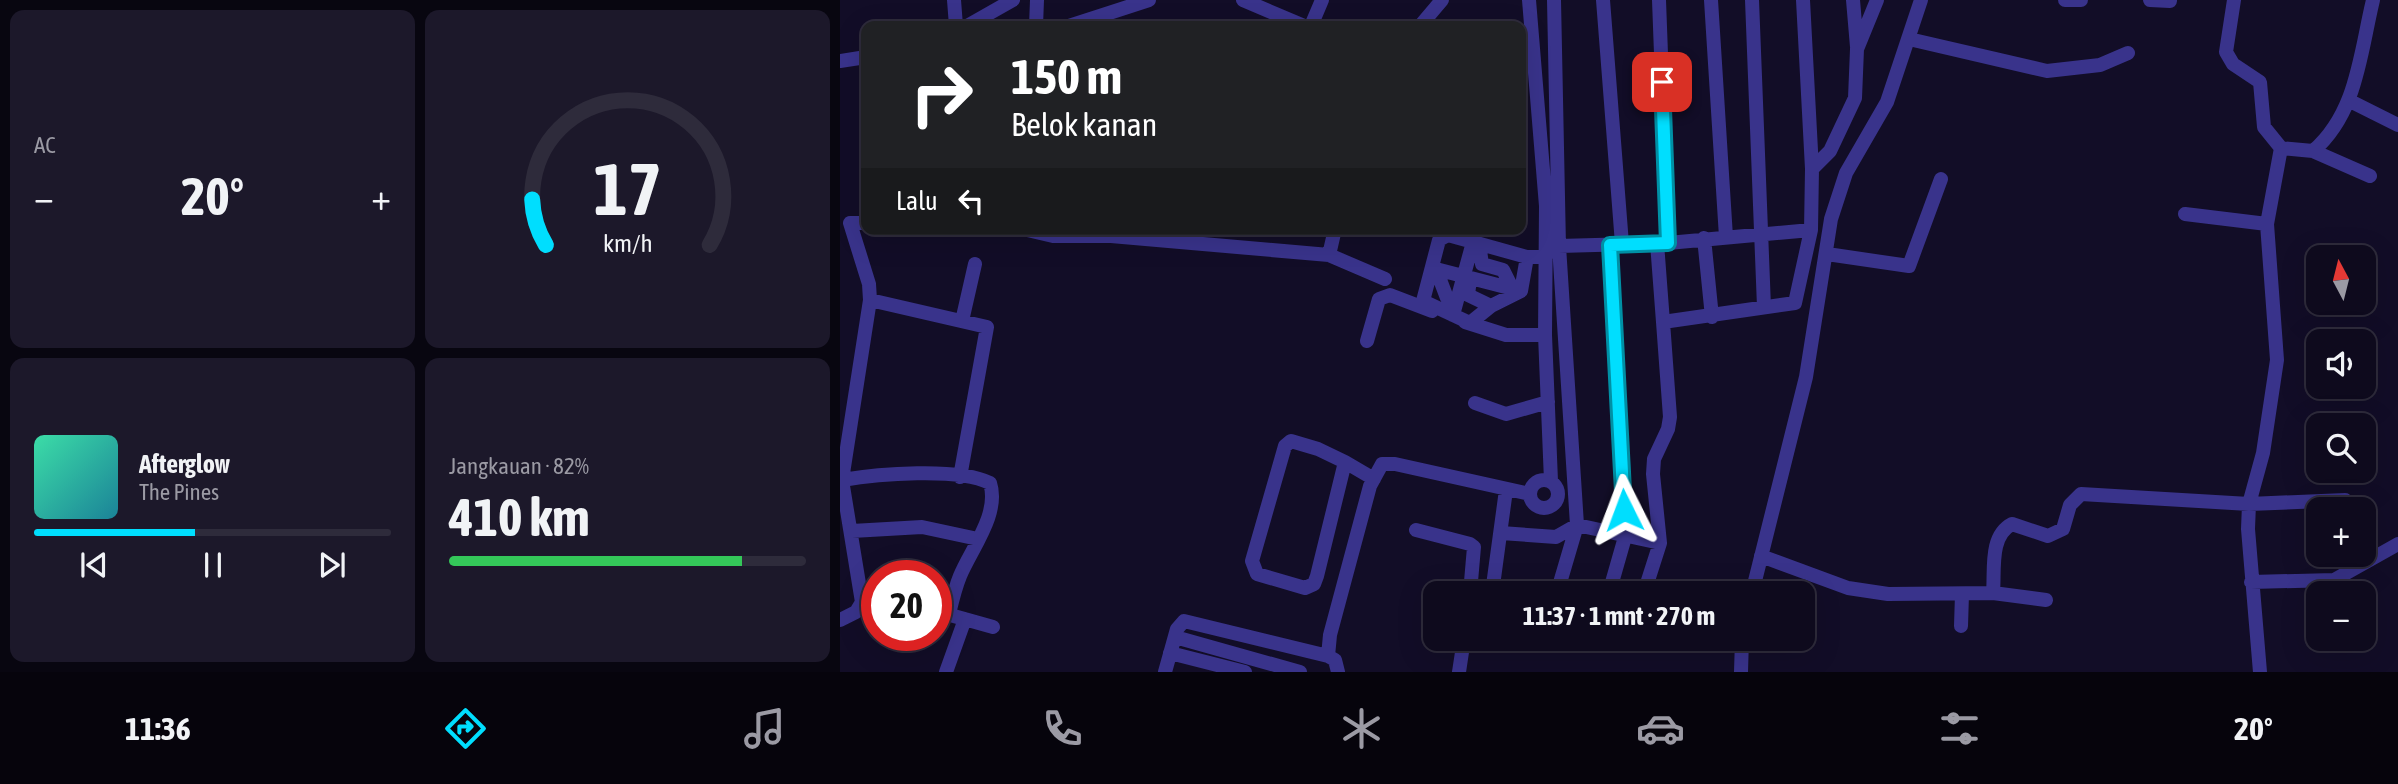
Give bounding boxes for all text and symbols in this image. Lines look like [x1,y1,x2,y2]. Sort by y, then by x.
text: 150 m [1011,48,1122,104]
icon: right [896,49,987,140]
pin [1632,52,1692,112]
icon: arrive [1643,63,1681,101]
text: Belok kanan [1011,106,1157,143]
text: AC [34,132,56,158]
text: 17 [593,147,662,230]
text: 20° [181,166,244,226]
text: − [34,175,54,218]
text: + [371,175,391,218]
icon: left [952,182,990,220]
text: Lalu [896,186,938,216]
text: km/h [603,229,652,257]
north arrow [2306,245,2376,315]
map controls [2306,245,2376,651]
button: sound [2306,329,2376,399]
button: search [2306,413,2376,483]
text: Afterglow [139,449,230,479]
text: Jangkauan · 82% [449,453,589,479]
position arrow [1587,473,1661,547]
text: The Pines [139,479,219,505]
text: 410 km [449,487,590,547]
button: + [2306,497,2376,567]
icon: previous [75,546,113,584]
icon: pause [194,546,232,584]
icon: next [313,546,351,584]
speed limit sign: 20 [861,560,952,651]
button: − [2306,581,2376,651]
text: 11:37 · 1 mnt · 270 m [1523,601,1715,631]
icon: directions [441,704,490,753]
icon: music [740,704,789,753]
icon: phone [1038,704,1087,753]
icon: climate [1337,704,1386,753]
icon: car [1636,704,1685,753]
icon: filters [1935,704,1984,753]
text: 11:36 [125,710,191,747]
text: 20° [2234,710,2273,747]

